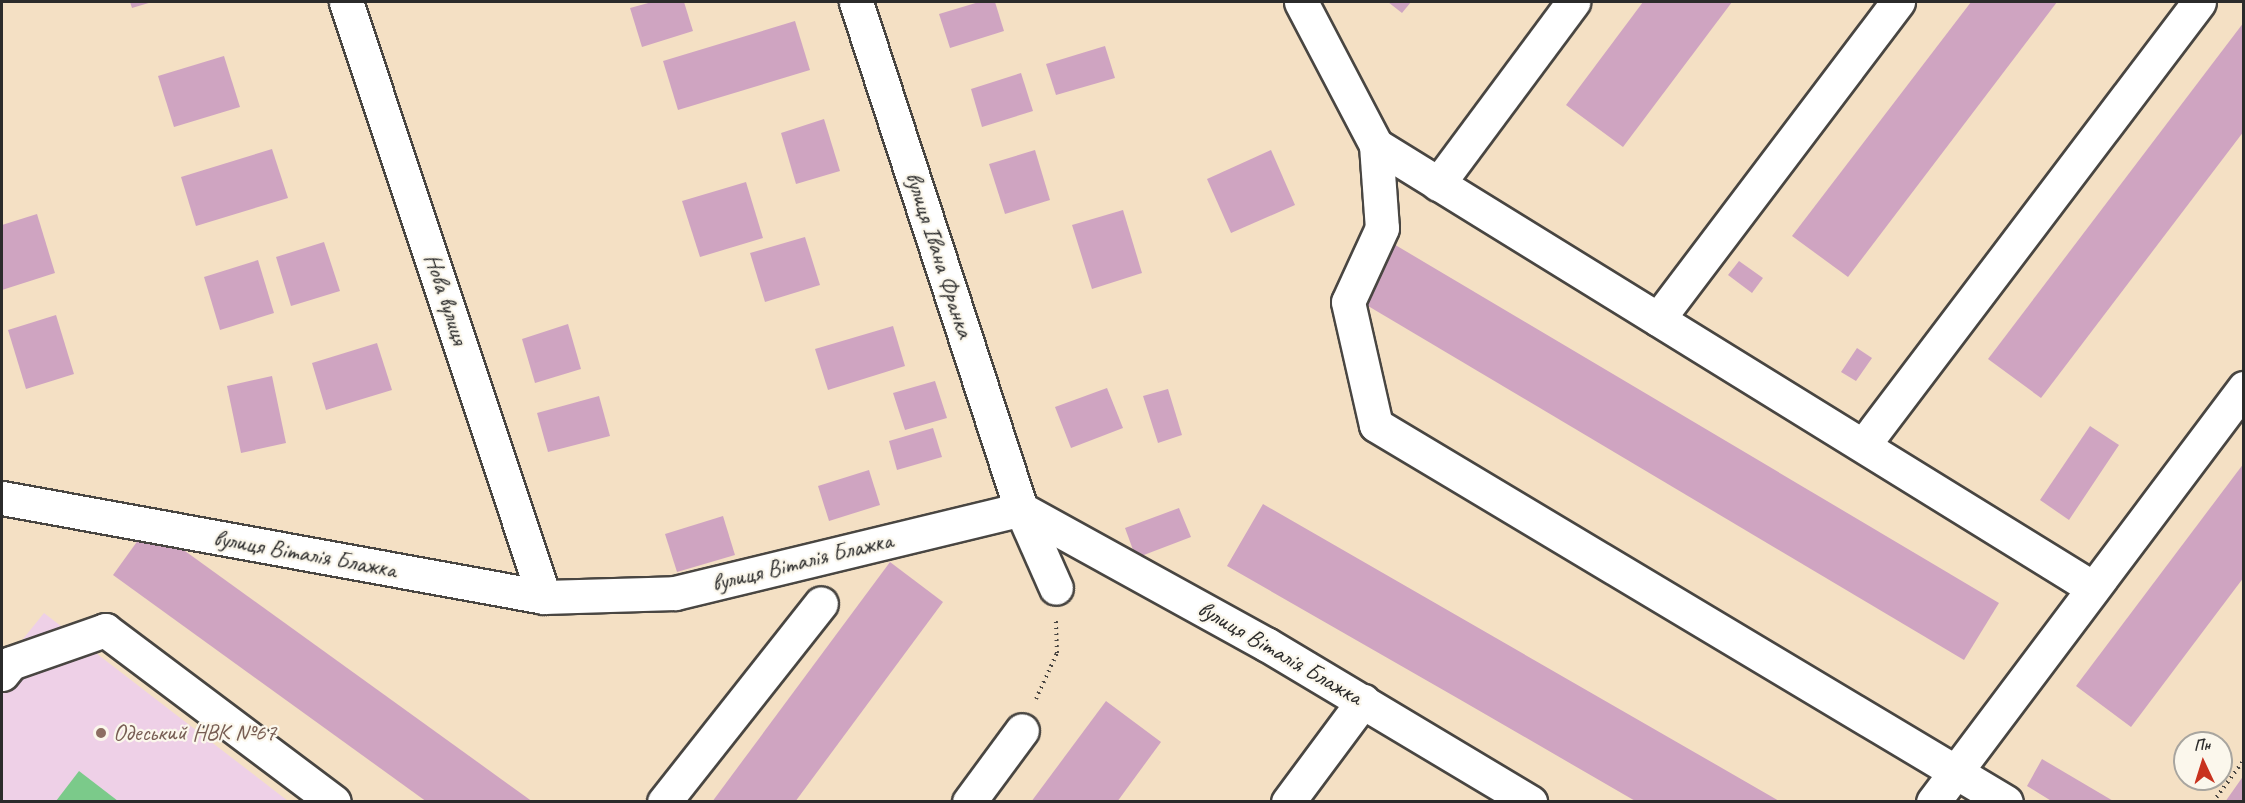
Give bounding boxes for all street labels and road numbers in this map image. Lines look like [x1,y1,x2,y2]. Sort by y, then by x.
street label: вулиця Івана Франка [899,169,979,341]
street label: Нова вулиця [418,249,474,349]
street label: вулиця Віталія Блажка [211,524,399,584]
street label: вулиця Віталія Блажка [708,526,896,598]
street label: вулиця Віталія Блажка [1192,594,1368,712]

